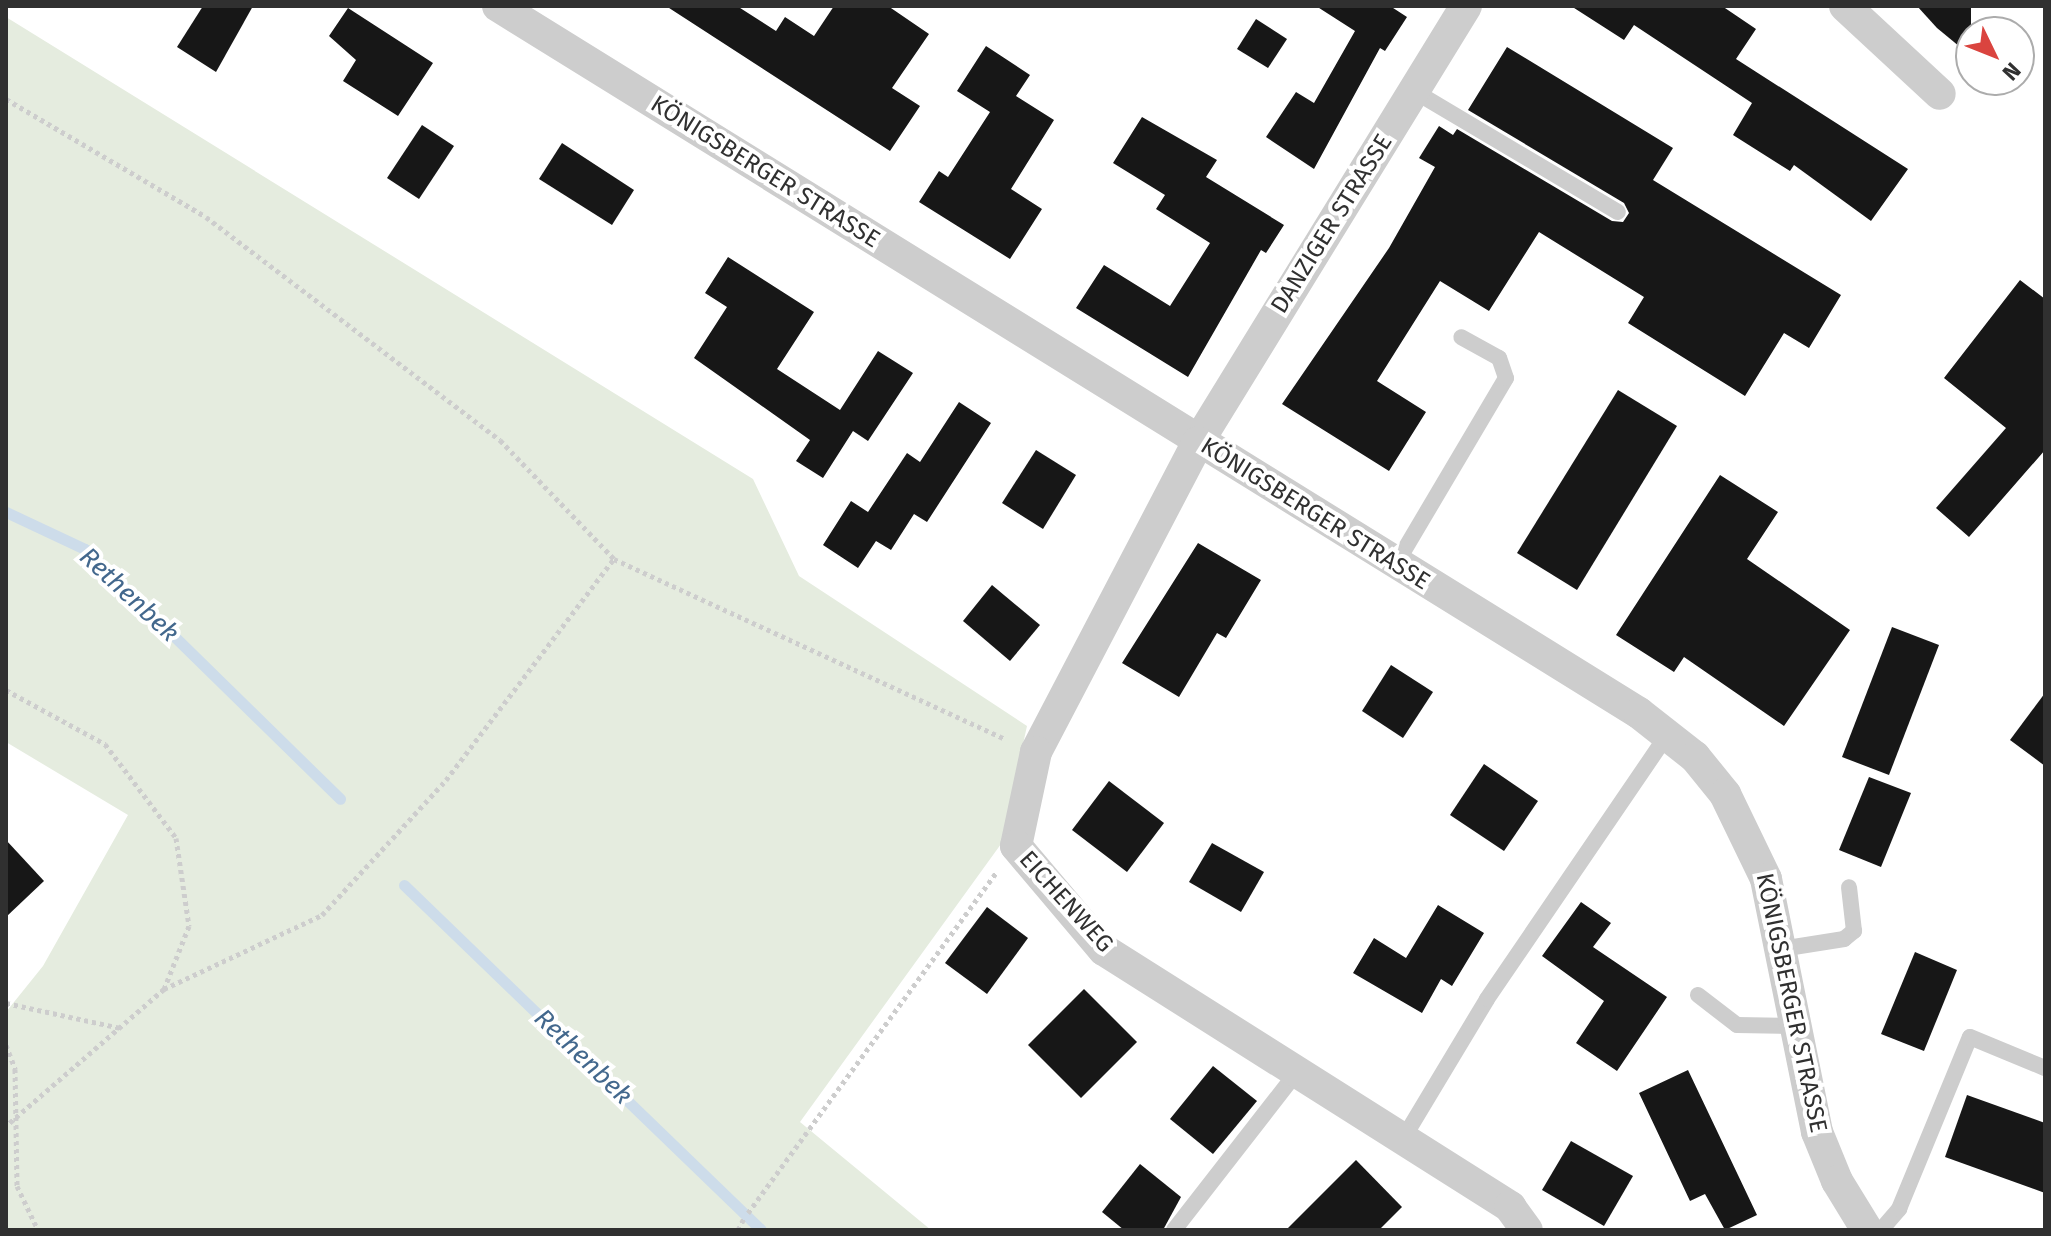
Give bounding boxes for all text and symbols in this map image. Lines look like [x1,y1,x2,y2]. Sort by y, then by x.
north arrow [1955,16,2035,96]
text: N [1997,57,2026,86]
street label: KÖNIGSBERGER STRASSE [645,90,885,254]
street label: DANZIGER STRASSE [1265,129,1399,319]
street label: KÖNIGSBERGER STRASSE [1195,432,1435,596]
water label: Rethenbek [73,541,185,649]
street label: EICHENWEG [1013,845,1119,959]
street label: KÖNIGSBERGER STRASSE [1749,871,1833,1135]
water label: Rethenbek [528,1003,638,1111]

